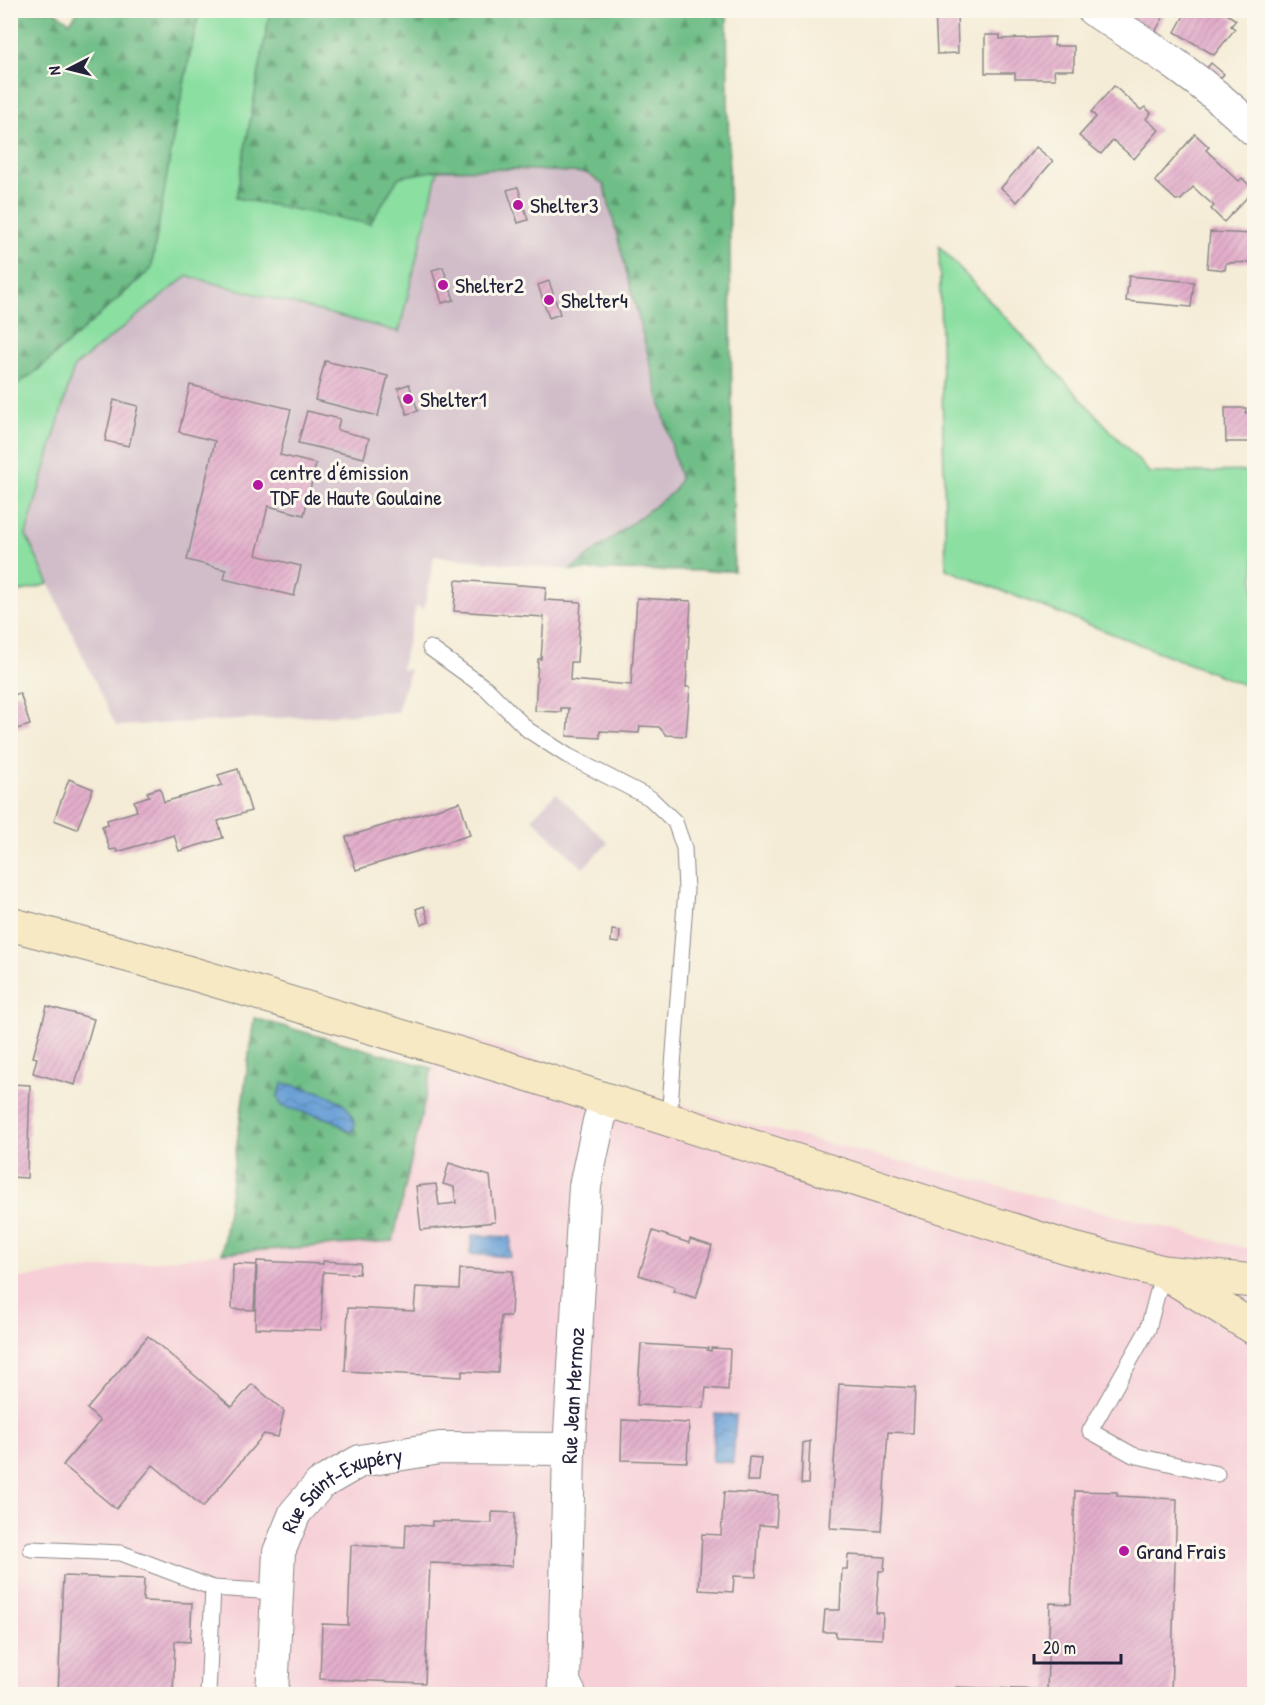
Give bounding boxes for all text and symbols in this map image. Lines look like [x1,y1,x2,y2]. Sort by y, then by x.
north arrow [39,39,99,99]
text: N [43,65,66,76]
place label: Shelter3 [530,190,599,220]
marker: Shelter3 [511,198,525,212]
place label: Shelter2 [455,270,525,300]
marker: Shelter2 [436,278,450,292]
place label: Shelter4 [561,285,628,315]
marker: Shelter4 [542,293,556,307]
place label: Shelter1 [420,384,487,414]
marker: Shelter1 [401,392,415,406]
place label: centre d'émission TDF de Haute Goulaine [270,457,442,512]
marker: centre d'émission TDF de Haute Goulaine [251,478,265,492]
street label: Rue Jean Mermoz [554,1326,591,1464]
street label: Rue Saint-Exupéry [274,1439,405,1537]
place label: Grand Frais [1136,1536,1226,1566]
marker: Grand Frais [1117,1544,1131,1558]
scale bar [1034,1627,1121,1665]
text: 20 m [1043,1635,1076,1660]

